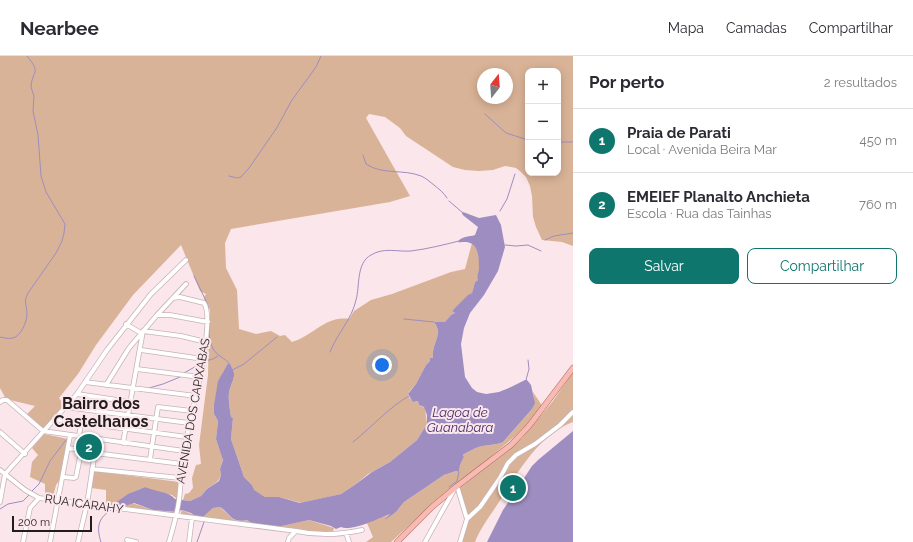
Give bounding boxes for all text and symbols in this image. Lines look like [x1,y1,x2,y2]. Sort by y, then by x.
text: Nearbee [20,17,99,39]
text: Mapa [668,20,704,36]
text: Camadas [726,20,787,36]
text: Compartilhar [809,20,893,36]
north arrow [477,68,513,104]
map controls [525,68,561,176]
button: + [525,68,561,104]
text: Por perto [589,72,664,92]
text: 2 resultados [824,75,897,90]
button: − [525,104,561,140]
text: Praia de Parati [627,124,731,142]
text: 1 [599,133,605,148]
text: 450 m [860,133,897,148]
button: locate [525,140,561,176]
text: Local · Avenida Beira Mar [627,142,777,157]
text: EMEIEF Planalto Anchieta [627,188,810,206]
text: 2 [598,197,606,212]
text: 760 m [859,197,897,212]
text: Escola · Rua das Tainhas [627,206,772,221]
button: Salvar [589,248,739,284]
button: Compartilhar [747,248,897,284]
street label: AVENIDA DOS CAPIXABAS [173,337,213,485]
your location [372,355,392,375]
district label: Bairro dos Castelhanos [54,394,149,431]
water label: Lagoa de Guanabara [427,405,494,435]
pin: 2 [76,432,102,462]
pin: 1 [500,473,526,503]
street label: RUA ICARAHY [44,492,124,516]
scale bar [12,514,92,533]
text: 200 m [18,516,50,529]

